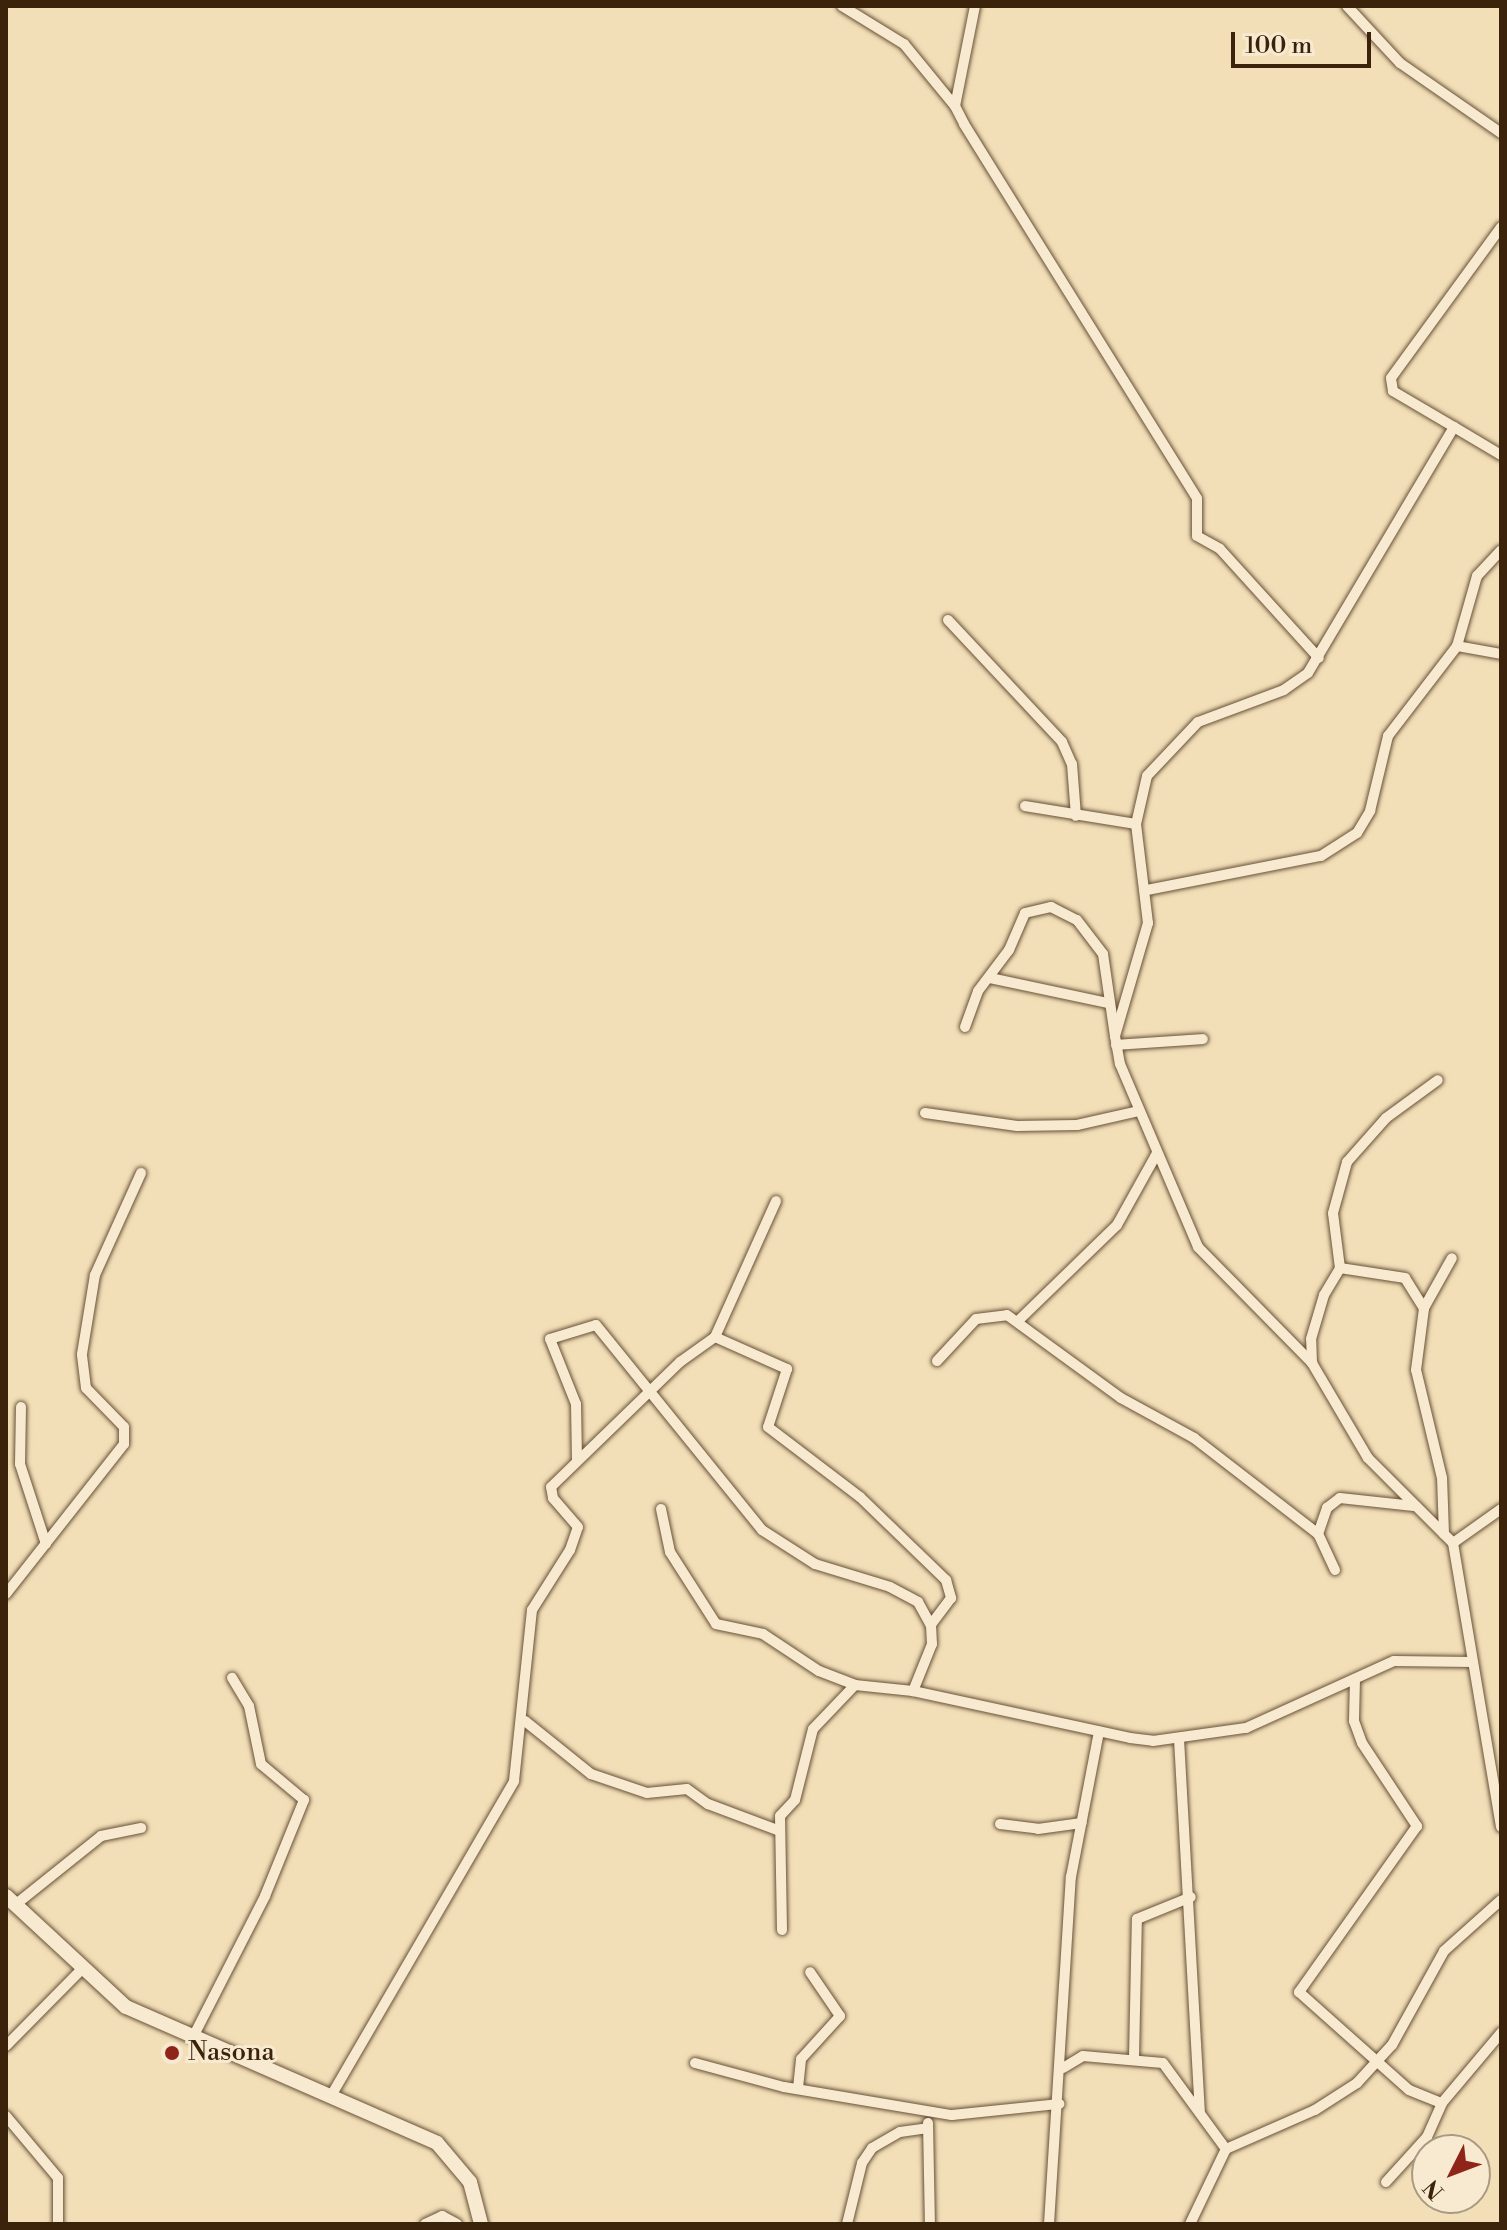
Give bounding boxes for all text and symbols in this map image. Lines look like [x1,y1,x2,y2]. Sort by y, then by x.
scale bar [1235,16,1375,66]
text: 100 m [1245,31,1312,61]
place label: Nasona [188,2037,275,2069]
marker: Nasona [163,2044,181,2062]
north arrow [1411,2134,1491,2214]
text: N [1418,2174,1450,2205]

